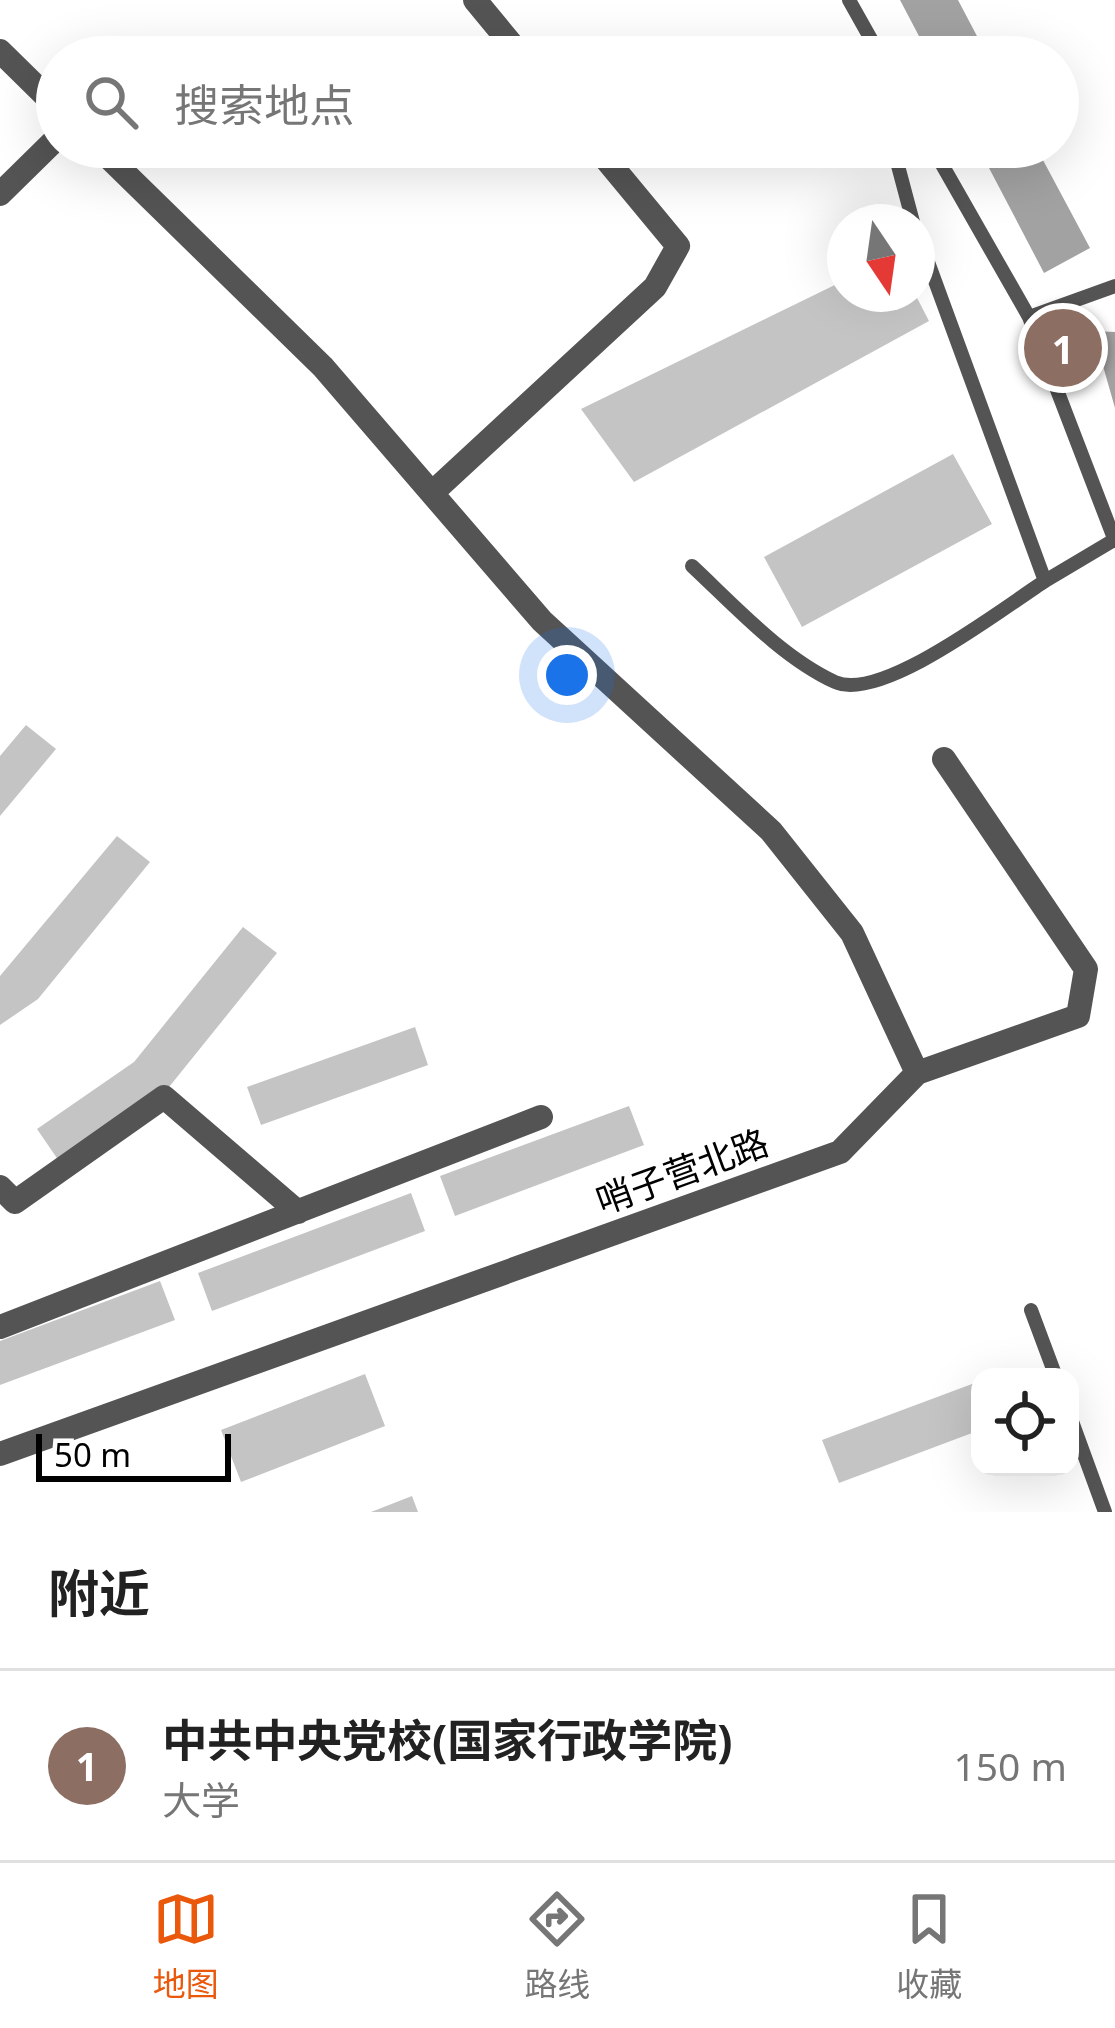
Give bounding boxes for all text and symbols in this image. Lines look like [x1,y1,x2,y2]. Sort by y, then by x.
search box [36,36,1079,168]
icon: search [78,69,144,135]
text: 搜索地点 [174,74,354,135]
north arrow [827,204,935,312]
pin: 1 [1024,303,1102,393]
your location [537,645,597,705]
street label: 哨子营北路 [589,1117,775,1225]
map controls [971,1368,1079,1476]
button: locate [971,1368,1079,1476]
scale bar [36,1428,231,1481]
text: 50 m [54,1432,131,1477]
text: 附近 [48,1557,150,1627]
text: 中共中央党校(国家行政学院) [162,1709,733,1770]
text: 1 [76,1739,98,1792]
text: 150 m [953,1739,1067,1792]
text: 大学 [162,1773,240,1826]
tab: 地图 [153,1886,219,2006]
tab: 路线 [524,1886,590,2006]
tab: 收藏 [896,1886,962,2006]

